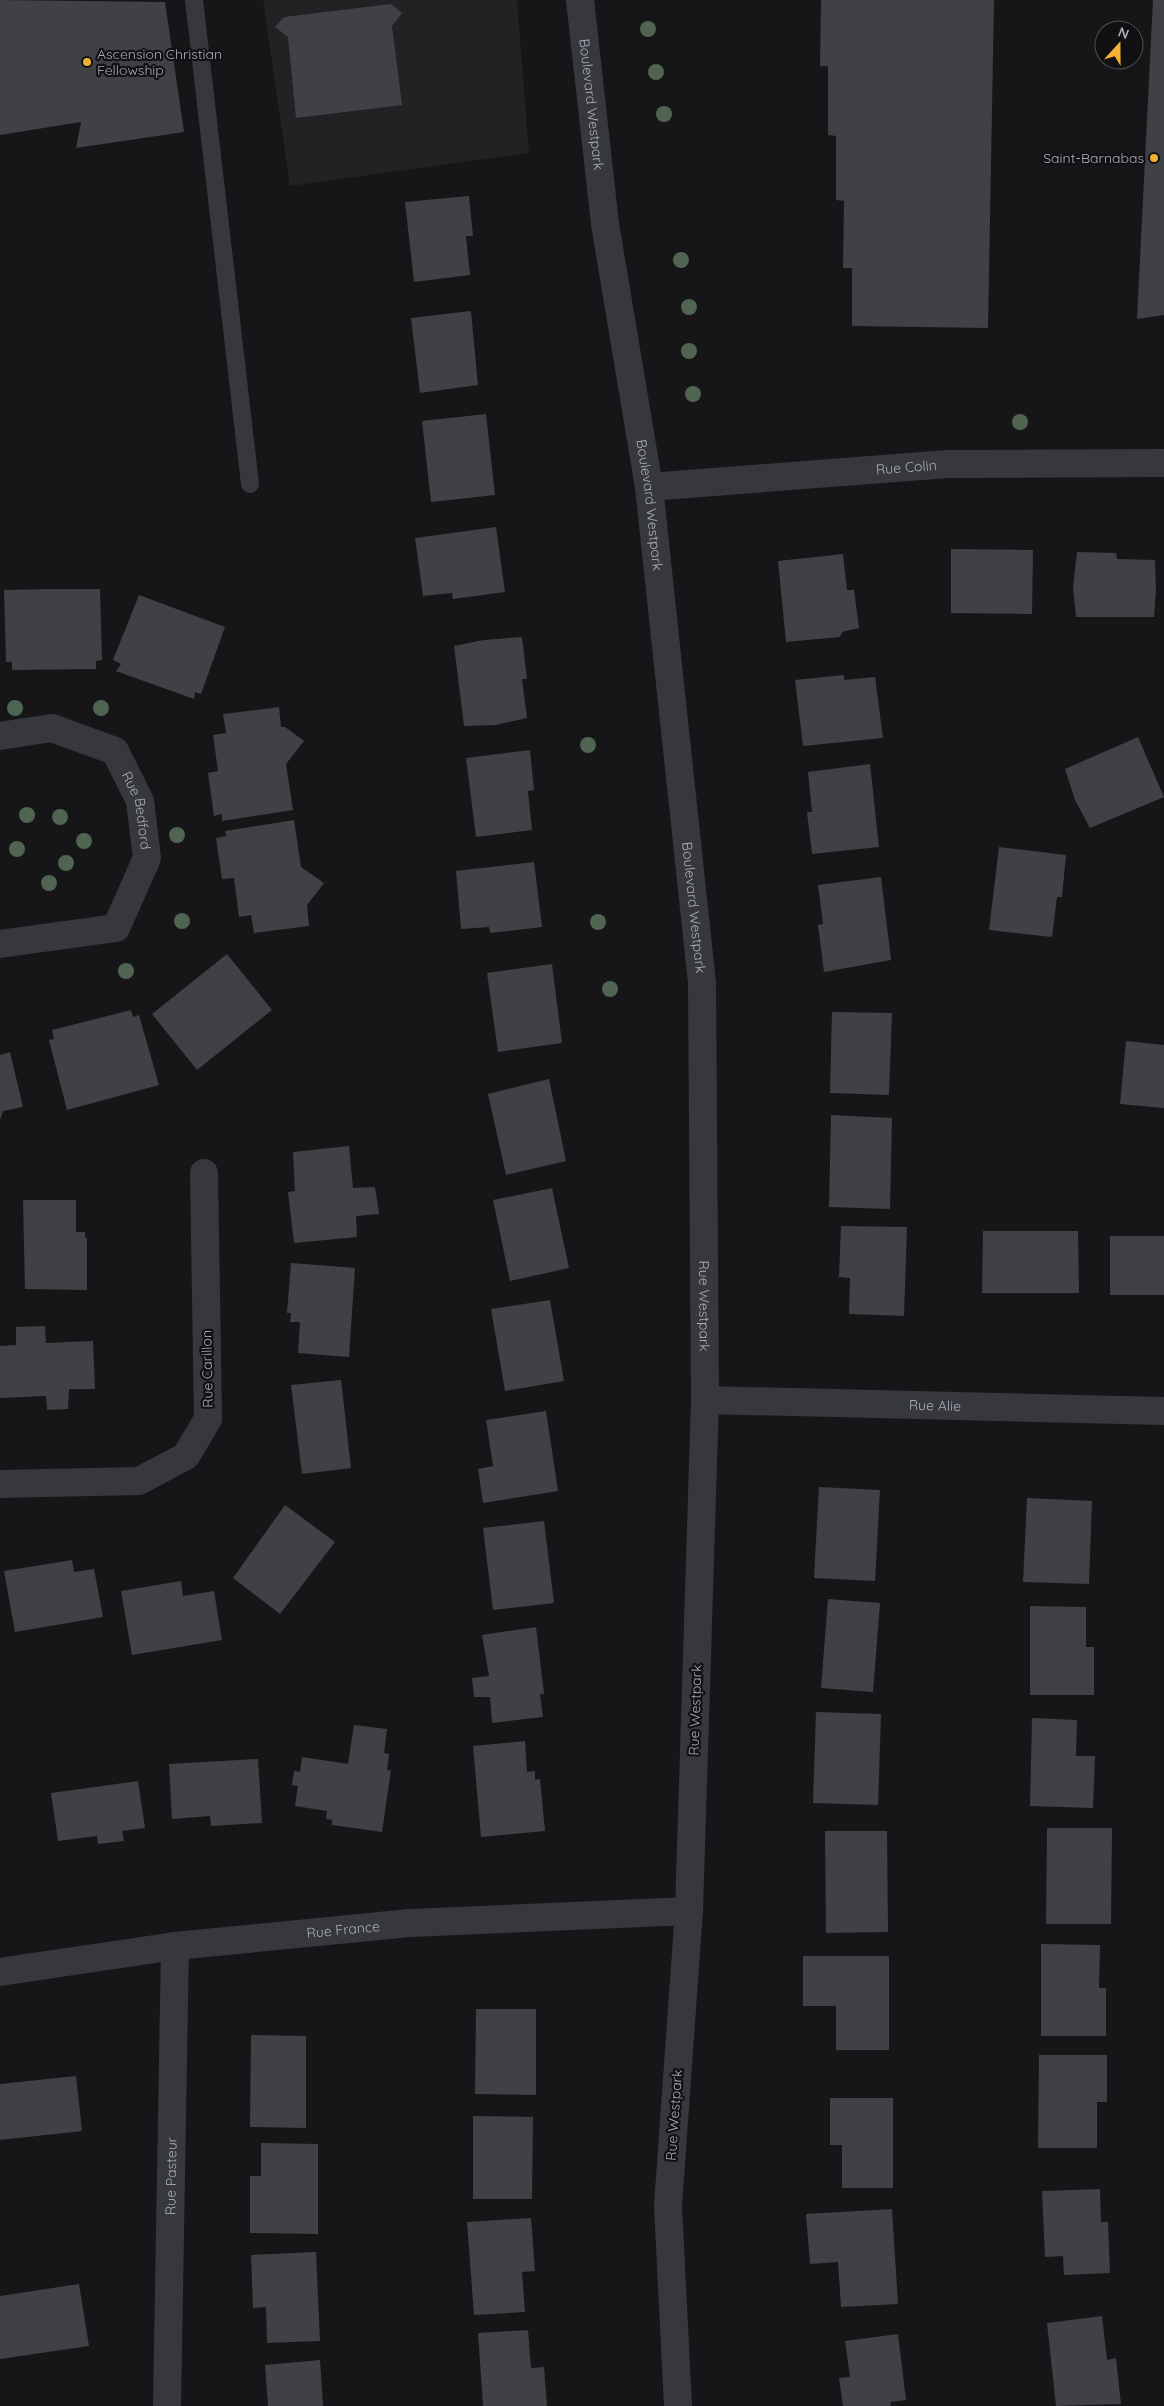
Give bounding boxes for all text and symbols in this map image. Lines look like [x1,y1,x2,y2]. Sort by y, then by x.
north arrow [1094,20,1144,70]
text: N [1116,23,1132,43]
street label: Boulevard Westpark [575,38,608,171]
place label: Ascension Christian Fellowship [97,45,222,79]
marker: Ascension Christian Fellowship [81,56,93,68]
place label: Saint-Barnabas [1043,149,1144,167]
marker: Saint-Barnabas [1148,152,1160,164]
street label: Boulevard Westpark [632,438,667,572]
street label: Rue Colin [875,456,937,479]
street label: Rue Bedford [118,768,155,851]
street label: Boulevard Westpark [678,841,710,974]
street label: Rue Westpark [695,1260,714,1352]
street label: Rue Carillon [197,1330,217,1408]
street label: Rue Alie [909,1396,961,1415]
street label: Rue Westpark [684,1664,706,1756]
street label: Rue France [306,1917,381,1942]
street label: Rue Westpark [662,2069,686,2161]
street label: Rue Pasteur [161,2136,181,2215]

